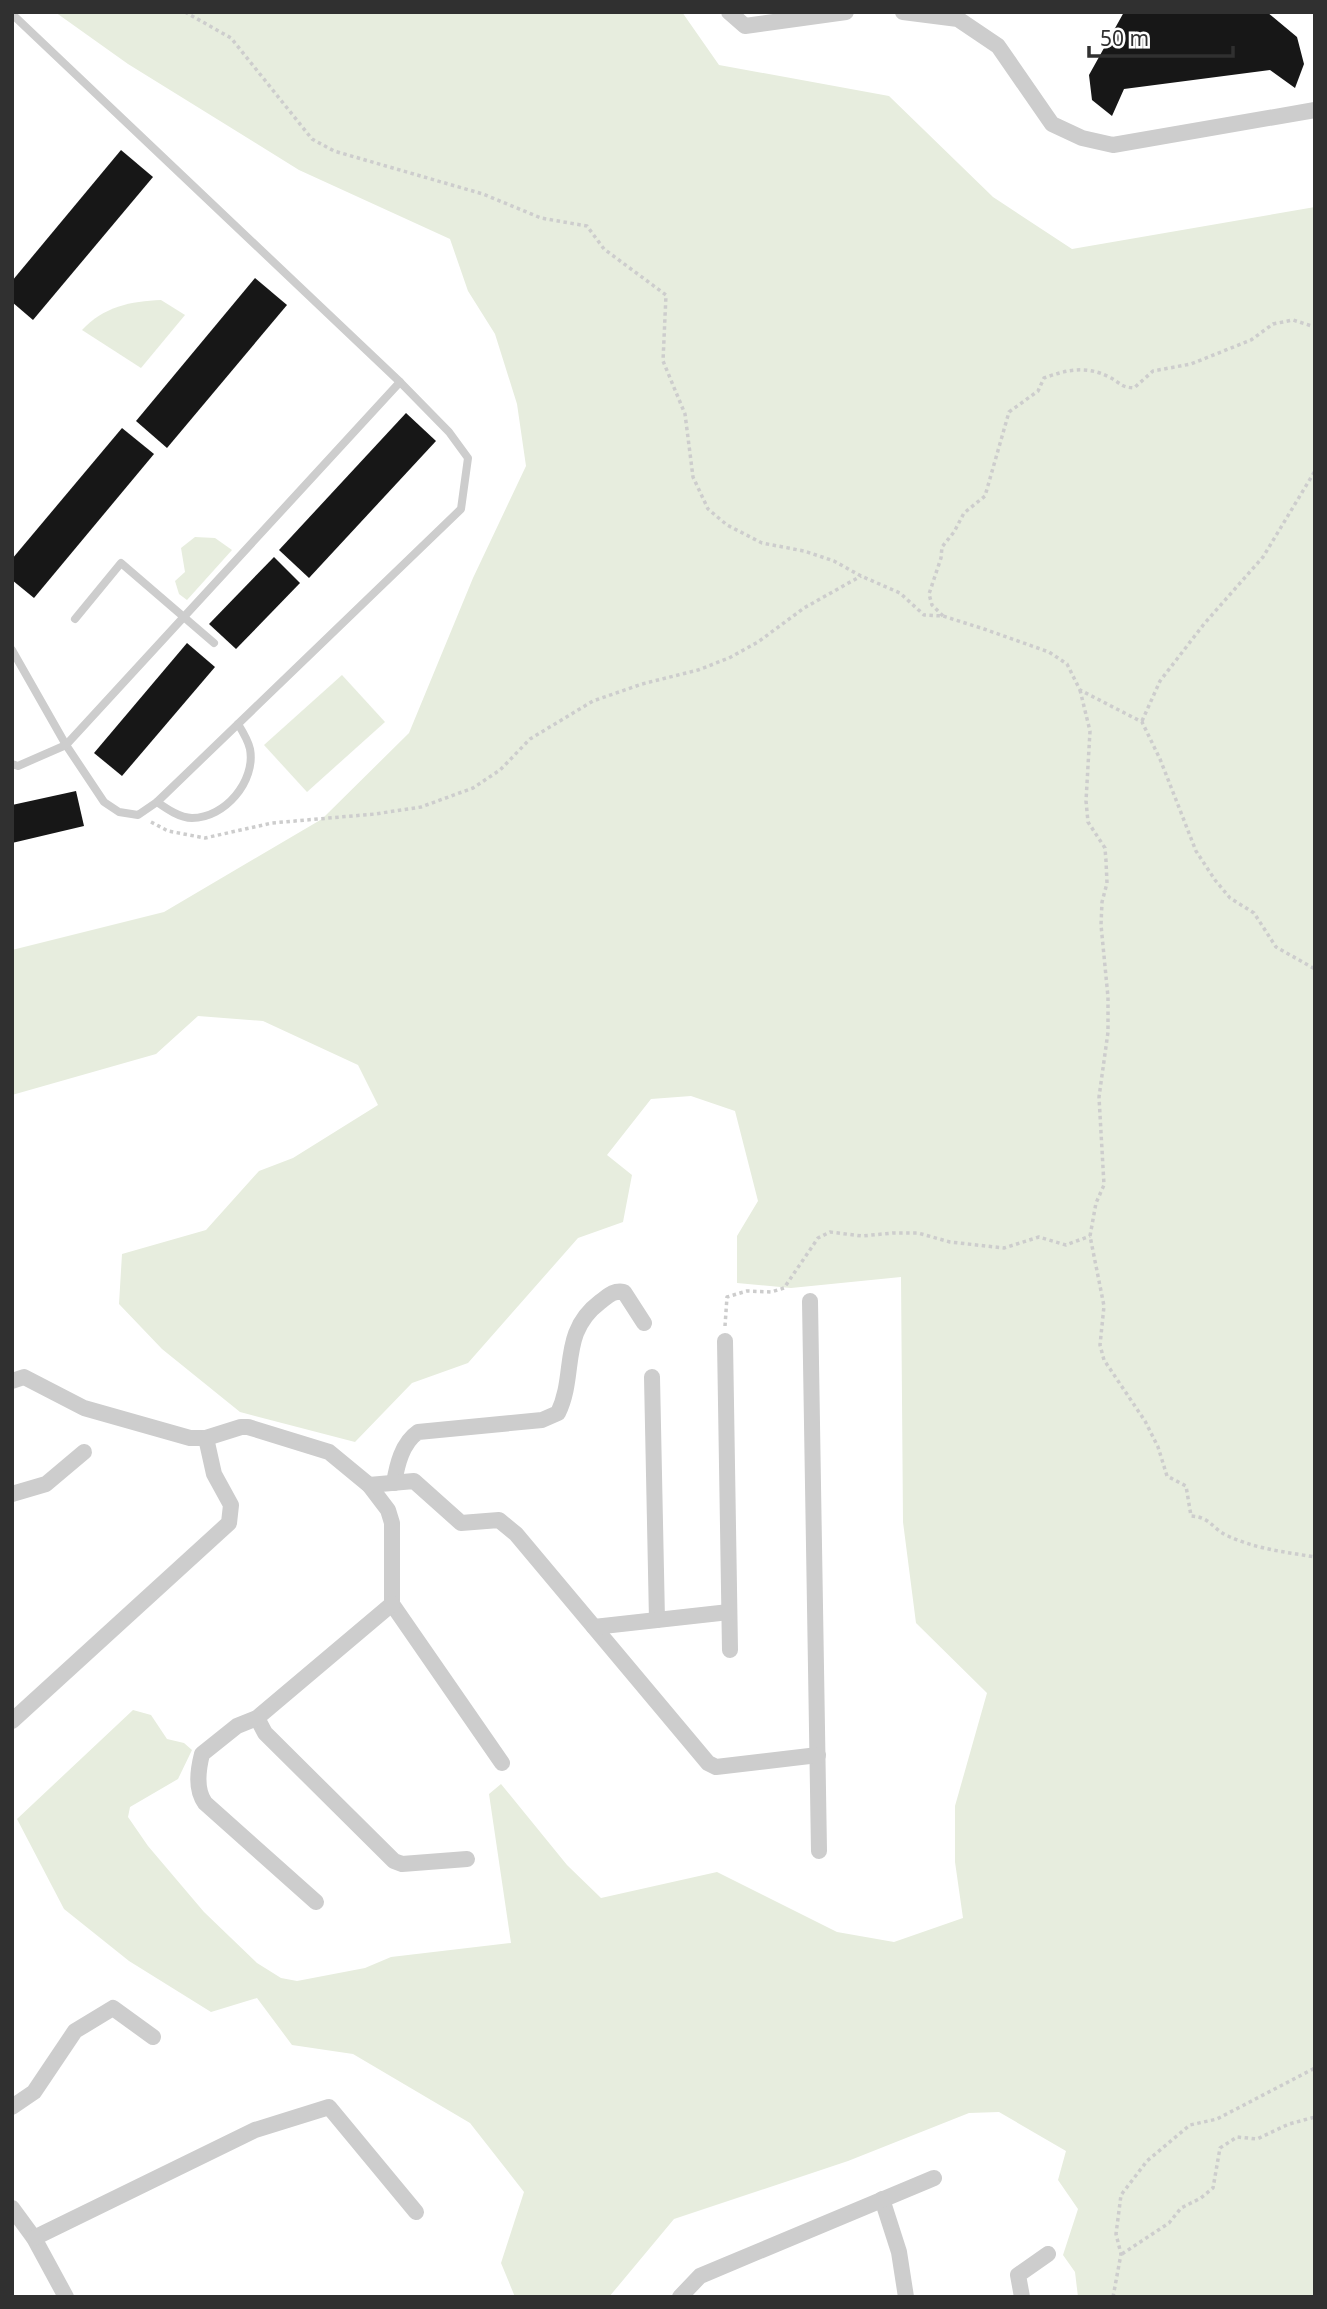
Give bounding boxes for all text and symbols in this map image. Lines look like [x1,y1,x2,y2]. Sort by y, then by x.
scale bar [1089,14,1232,58]
text: 50 m [1100,24,1149,52]

